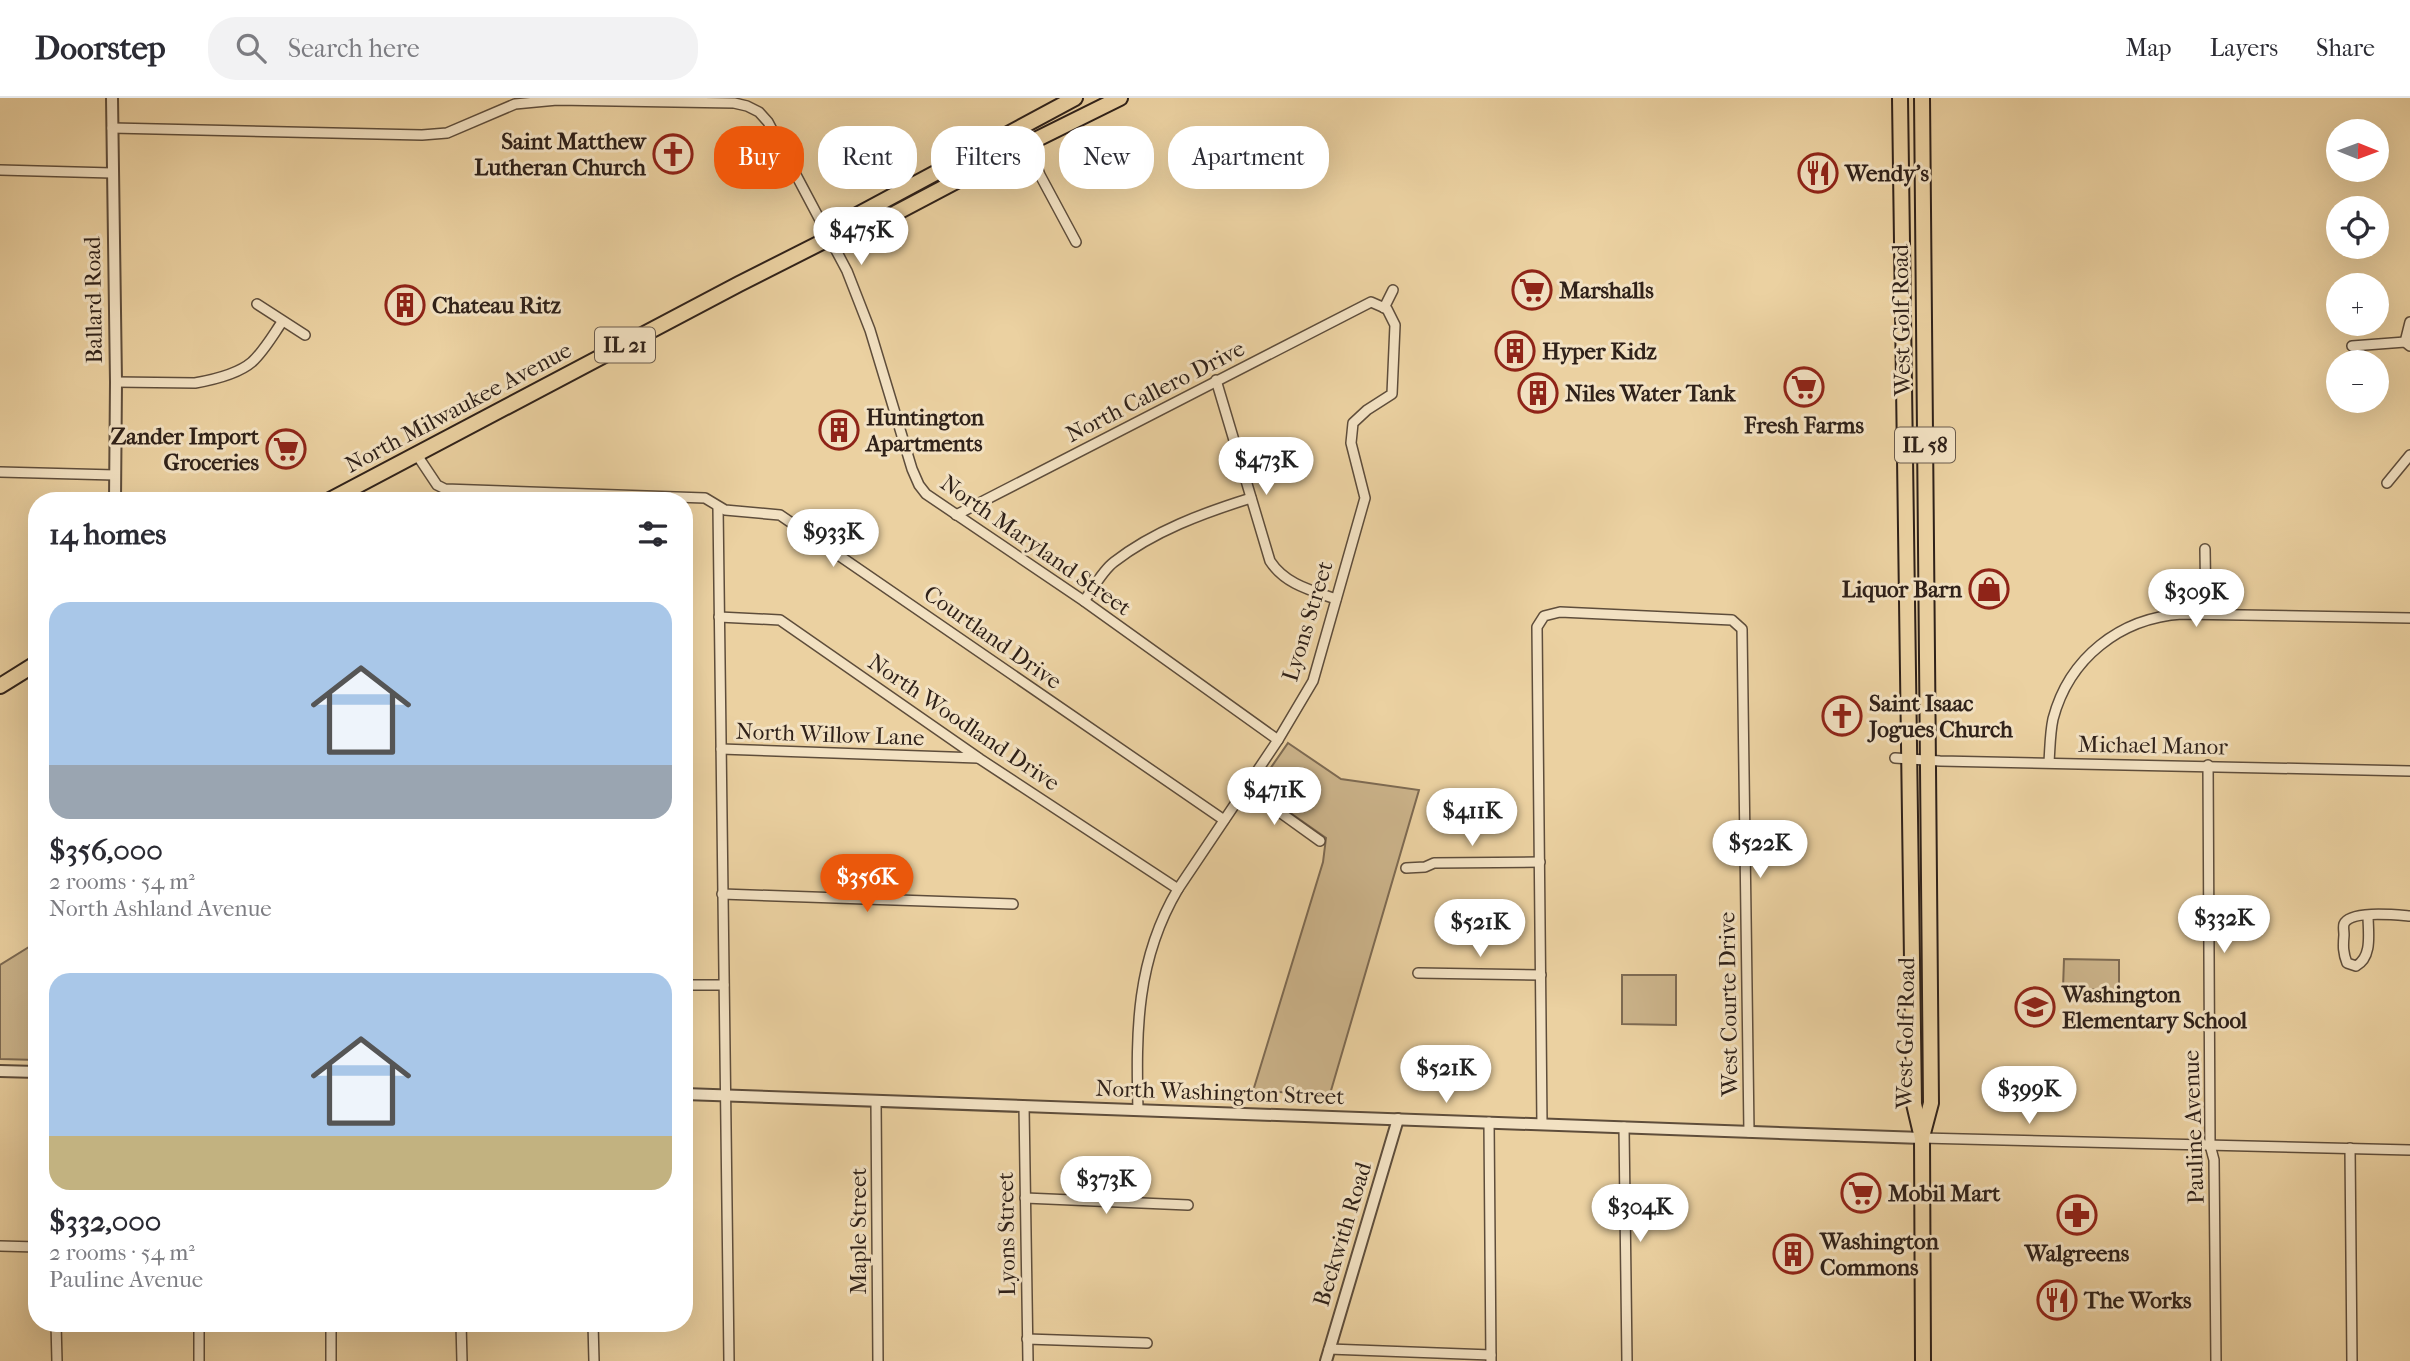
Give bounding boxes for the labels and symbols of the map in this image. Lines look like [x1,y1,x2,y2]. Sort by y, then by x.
north arrow [2326,119,2389,182]
place label: Saint Matthew Lutheran Church [474,128,648,181]
church icon: Saint Matthew Lutheran Church [652,133,694,175]
restaurant icon: Wendy's [1797,152,1839,194]
place label: Wendy's [1844,160,1929,187]
pin: $475K [812,208,910,267]
street label: Ballard Road [79,236,108,364]
street label: West Golf Road [1887,243,1916,397]
supermarket icon: Marshalls [1511,269,1553,311]
place label: Marshalls [1559,277,1654,304]
building icon: Chateau Ritz [384,284,426,326]
place label: Chateau Ritz [432,292,562,319]
road number: IL 21 [595,328,655,362]
building icon: Hyper Kidz [1494,330,1536,372]
street label: North Callero Drive [1061,335,1249,448]
street label: North Milwaukee Avenue [341,336,576,479]
place label: Hyper Kidz [1542,338,1657,365]
supermarket icon: Fresh Farms [1783,366,1825,408]
building icon: Niles Water Tank [1517,372,1559,414]
place label: Niles Water Tank [1565,380,1736,407]
place label: Huntington Apartments [864,404,985,457]
building icon: Huntington Apartments [818,409,860,451]
place label: Fresh Farms [1743,412,1864,439]
place label: Zander Import Groceries [111,423,260,476]
supermarket icon: Zander Import Groceries [265,428,307,470]
road number: IL 58 [1895,428,1955,462]
pin: $473K [1217,438,1315,497]
street label: North Maryland Street [935,469,1136,621]
pin: $933K [784,510,882,569]
street label: Lyons Street [1276,558,1339,684]
shop icon: Liquor Barn [1968,568,2010,610]
pin: $309K [2147,570,2245,629]
place label: Liquor Barn [1842,576,1963,603]
street label: Courtland Drive [919,580,1067,695]
street label: North Woodland Drive [863,648,1065,797]
place label: Saint Isaac Jogues Church [1867,690,2014,743]
church icon: Saint Isaac Jogues Church [1821,695,1863,737]
street label: North Willow Lane [735,718,925,751]
street label: Michael Manor [2078,731,2228,760]
pin: $471K [1225,768,1323,827]
pin: $411K [1423,788,1521,848]
pin: $522K [1711,820,1809,880]
pin: $356K [818,854,916,914]
pin: $332K [2175,896,2273,955]
pin: $521K [1431,900,1529,959]
street label: West Courte Drive [1713,911,1744,1098]
street label: West Golf Road [1891,956,1920,1110]
place label: Washington Elementary School [2061,981,2248,1034]
school or university icon: Washington Elementary School [2014,986,2056,1028]
pin: $521K [1397,1046,1495,1105]
street label: Pauline Avenue [2177,1049,2210,1204]
pin: $399K [1980,1066,2078,1126]
street label: North Washington Street [1095,1075,1345,1110]
pin: $373K [1057,1156,1155,1216]
street label: Beckwith Road [1308,1158,1377,1309]
street label: Maple Street [845,1167,872,1295]
street label: Lyons Street [992,1172,1021,1296]
supermarket icon: Mobil Mart [1840,1172,1882,1214]
place label: Mobil Mart [1888,1180,2001,1207]
pin: $304K [1591,1184,1689,1244]
pharmacy icon: Walgreens [2056,1194,2098,1236]
place label: Washington Commons [1819,1228,1939,1281]
building icon: Washington Commons [1772,1233,1814,1275]
place label: Walgreens [2024,1240,2130,1267]
restaurant icon: The Works [2036,1279,2078,1321]
place label: The Works [2083,1287,2192,1314]

